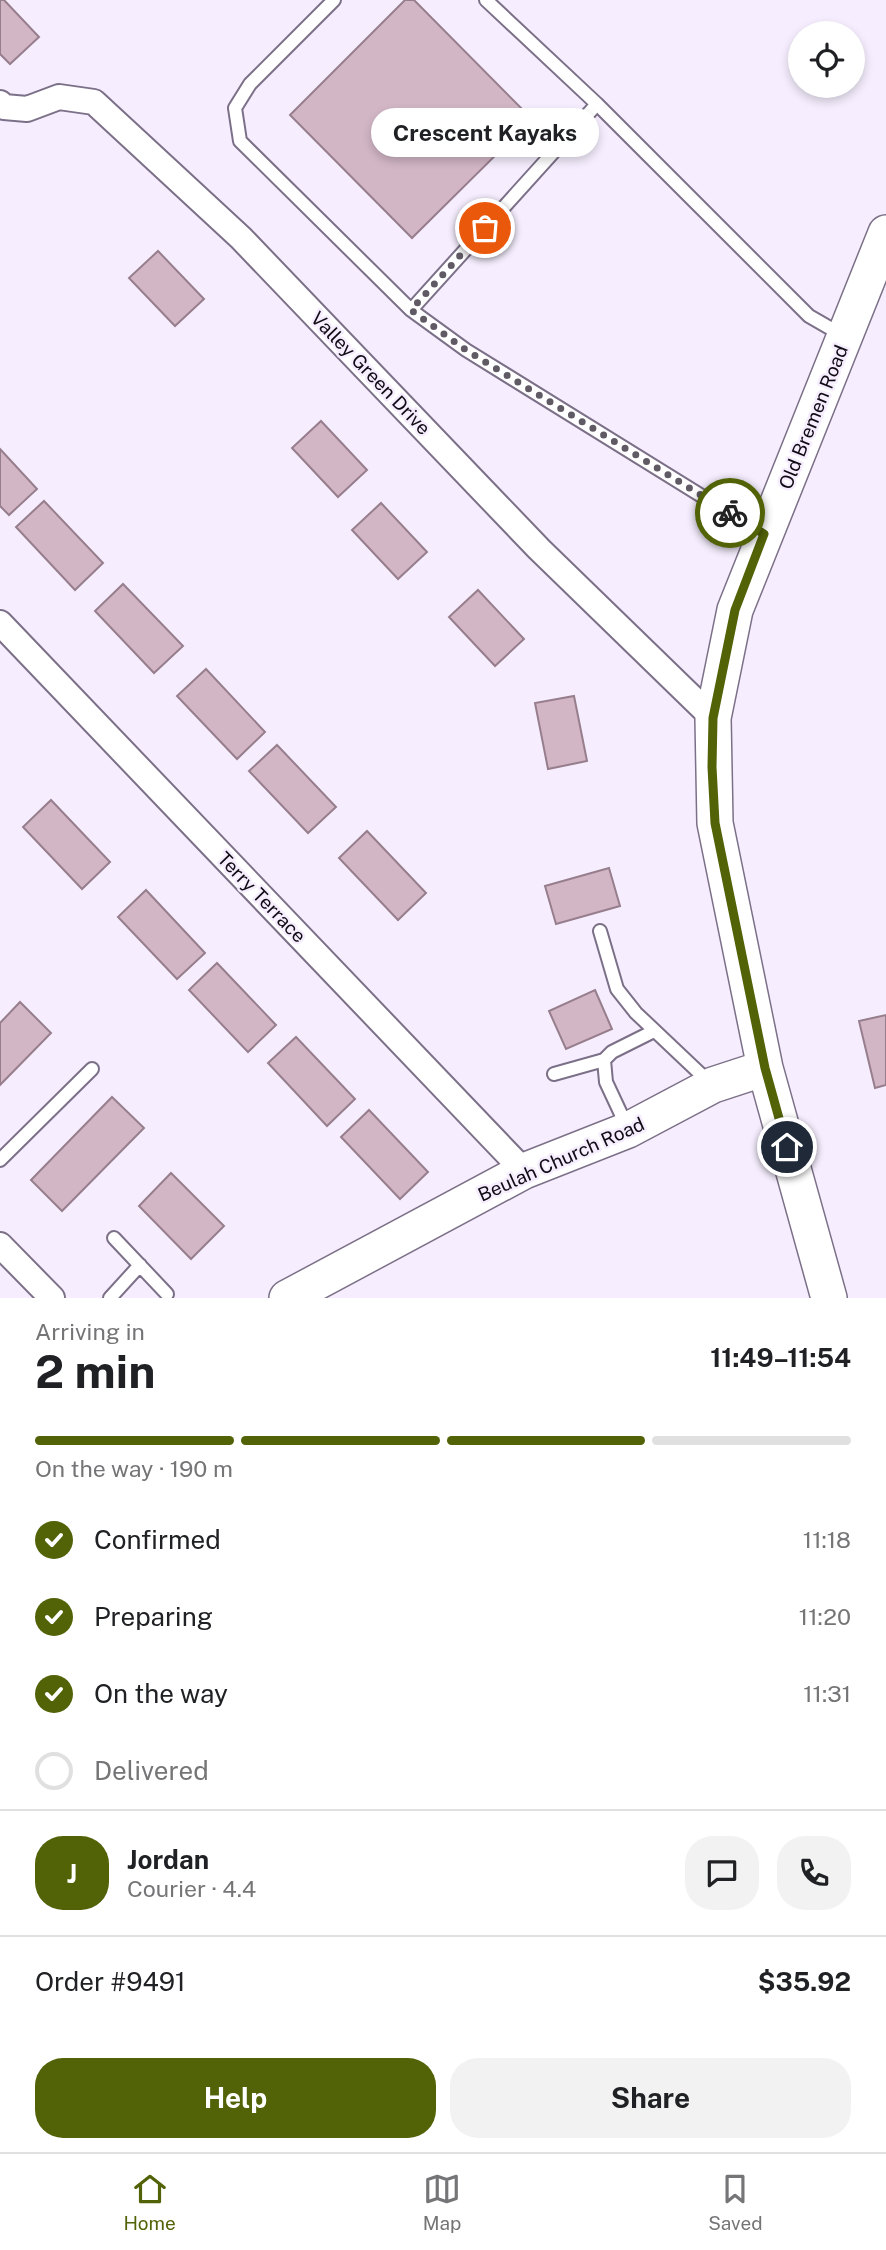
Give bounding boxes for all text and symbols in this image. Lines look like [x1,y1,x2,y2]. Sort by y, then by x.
map controls [788,21,865,98]
button: locate [788,21,865,98]
callout: Crescent Kayaks [371,109,599,158]
text: Crescent Kayaks [393,119,577,146]
pin [455,198,515,258]
icon: bag [466,209,504,247]
street label: Valley Green Drive [307,307,435,439]
street label: Old Bremen Road [774,342,852,492]
courier [695,478,765,548]
icon: bike [711,494,749,532]
street label: Terry Terrace [213,847,311,947]
street label: Beulah Church Road [474,1112,648,1206]
pin [757,1117,817,1177]
icon: home [768,1128,806,1166]
text: Arriving in [35,1318,145,1345]
text: 11:49–11:54 [710,1342,851,1373]
text: 2 min [35,1344,155,1398]
text: On the way · 190 m [35,1455,233,1482]
icon: check [35,1521,73,1559]
text: Confirmed [94,1524,221,1555]
text: 11:18 [803,1526,851,1553]
icon: check [35,1598,73,1636]
text: Preparing [94,1601,213,1632]
text: 11:20 [799,1603,851,1630]
icon: check [35,1675,73,1713]
text: On the way [94,1678,228,1709]
text: 11:31 [803,1680,851,1707]
text: Delivered [94,1755,209,1786]
button: chat [685,1836,759,1910]
button: phone [777,1836,851,1910]
text: Jordan [127,1844,209,1875]
text: J [67,1858,77,1889]
text: Courier · 4.4 [127,1875,256,1902]
text: Order #9491 [35,1966,186,1997]
text: $35.92 [758,1966,851,1997]
button: Help [35,2058,436,2138]
button: Share [450,2058,851,2138]
tab: Home [123,2170,176,2234]
tab: Map [423,2170,461,2234]
tab: Saved [708,2170,763,2234]

